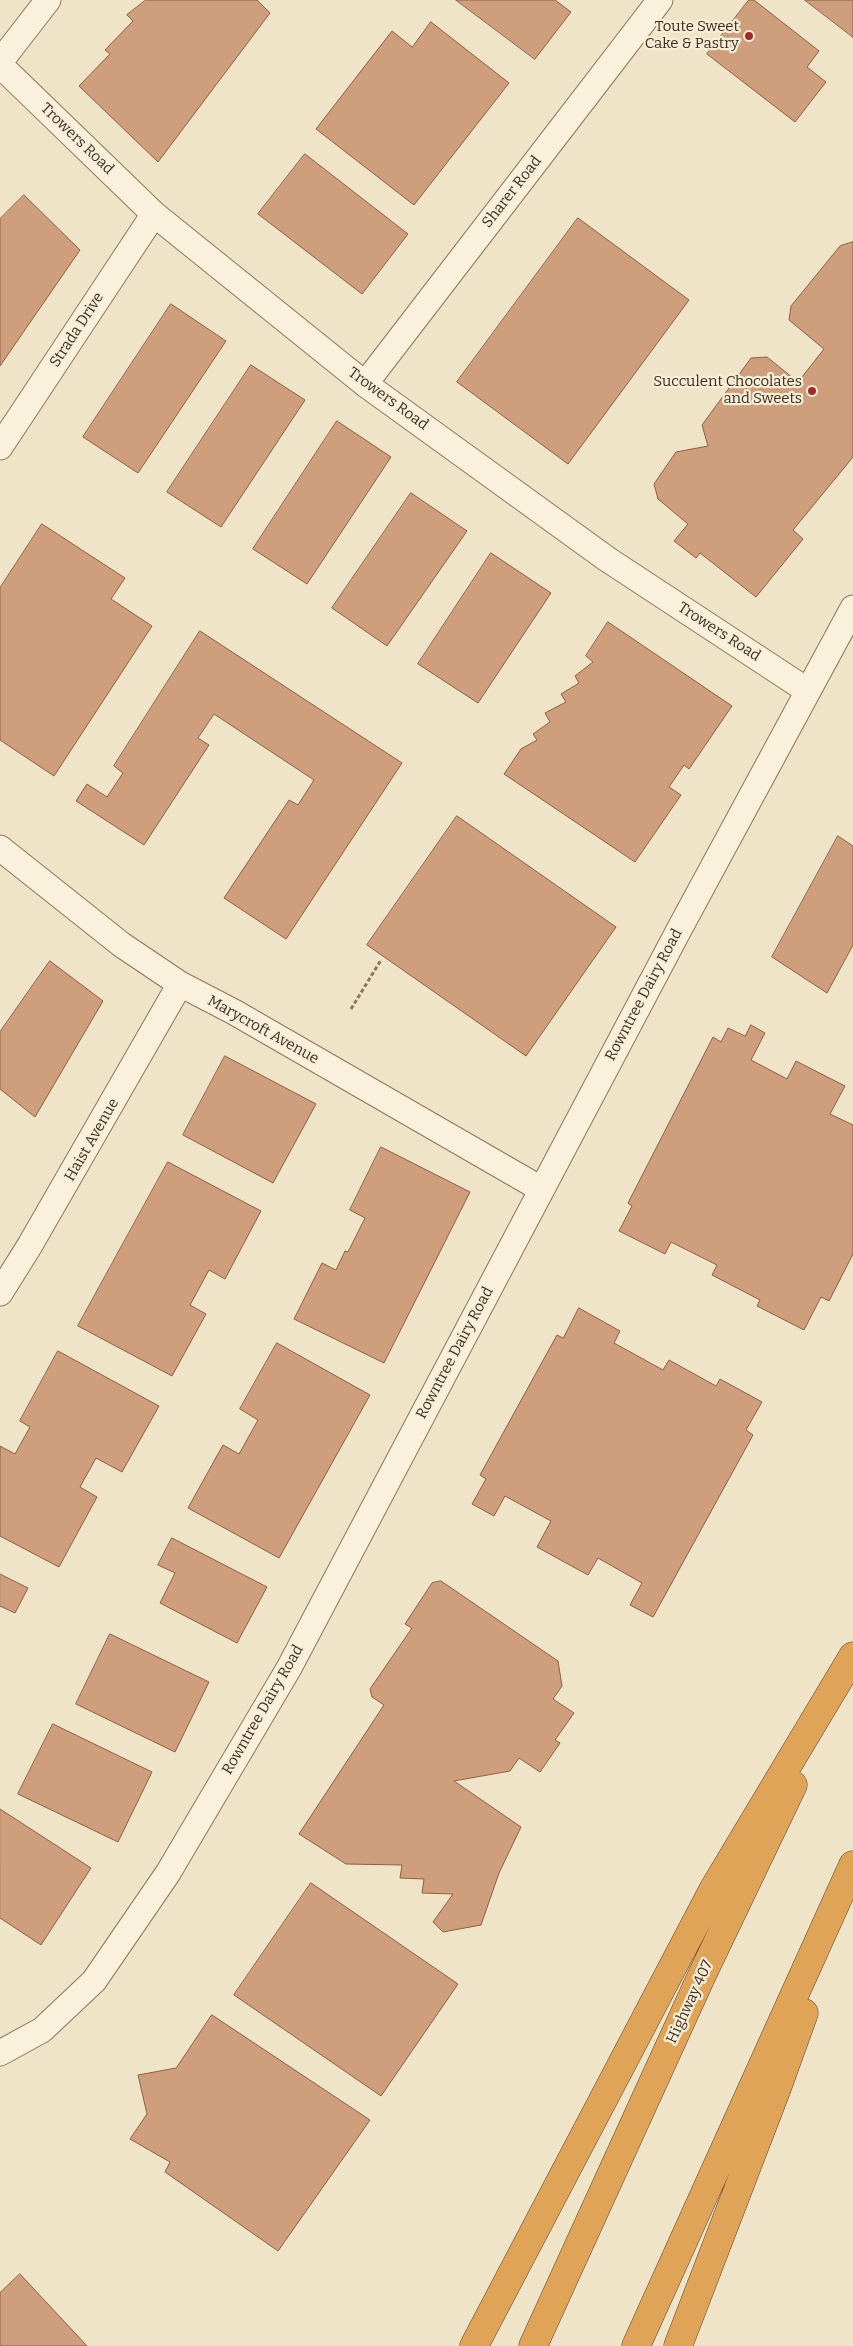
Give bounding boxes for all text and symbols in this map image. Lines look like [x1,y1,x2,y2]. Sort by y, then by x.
place label: Toute Sweet Cake & Pastry [645,18,739,53]
marker: Toute Sweet Cake & Pastry [743,30,755,42]
street label: Trowers Road [37,100,117,178]
street label: Sharer Road [478,153,546,231]
street label: Strada Drive [46,289,108,371]
street label: Trowers Road [344,364,432,434]
place label: Succulent Chocolates and Sweets [653,373,802,408]
marker: Succulent Chocolates and Sweets [806,385,818,397]
street label: Trowers Road [674,599,764,665]
street label: Rowntree Dairy Road [602,926,686,1064]
street label: Marycroft Avenue [204,992,322,1068]
street label: Haist Avenue [61,1095,123,1185]
street label: Rowntree Dairy Road [413,1284,497,1422]
street label: Rowntree Dairy Road [219,1642,307,1778]
street label: Highway 407 [663,1957,717,2047]

